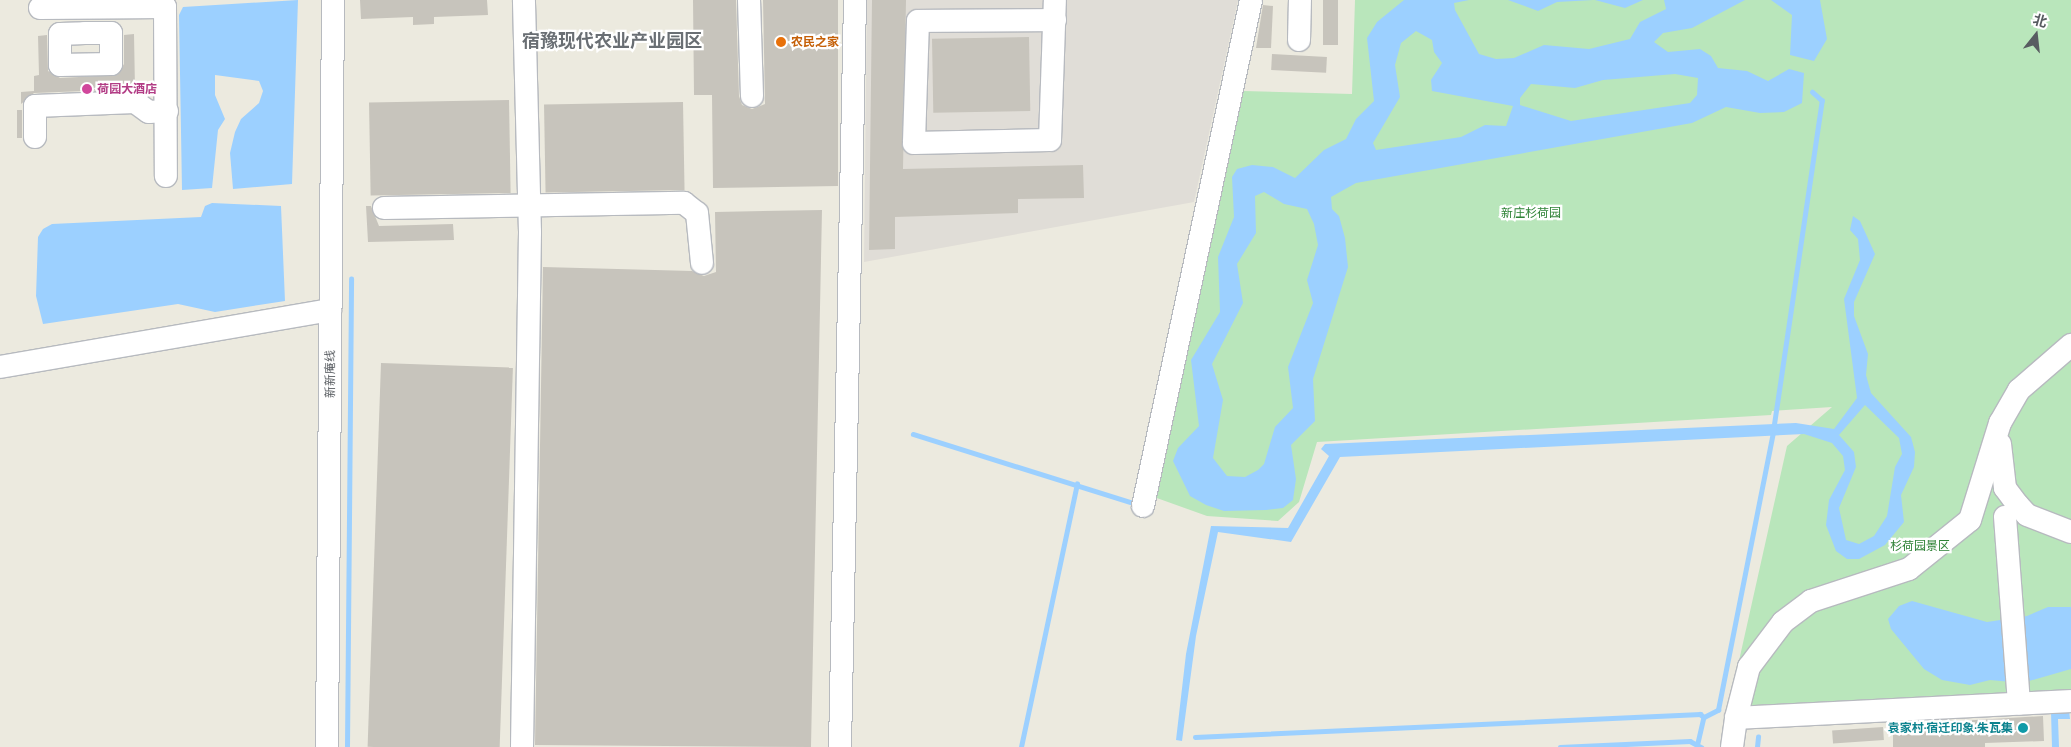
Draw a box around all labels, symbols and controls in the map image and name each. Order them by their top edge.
north arrow [2011,10,2061,60]
text: 北 [2031,10,2049,31]
district label: 宿豫现代农业产业园区 [522,30,702,52]
place label: 农民之家 [791,35,839,49]
marker: 农民之家 [775,36,787,48]
place label: 荷园大酒店 [97,82,157,96]
marker: 荷园大酒店 [81,83,93,95]
park label: 新庄杉荷园 [1501,206,1561,220]
street label: 新新庵线 [323,350,337,398]
park label: 杉荷园景区 [1890,539,1950,553]
place label: 袁家村·宿迁印象·朱瓦集 [1888,721,2013,735]
marker: 袁家村·宿迁印象·朱瓦集 [2017,722,2029,734]

